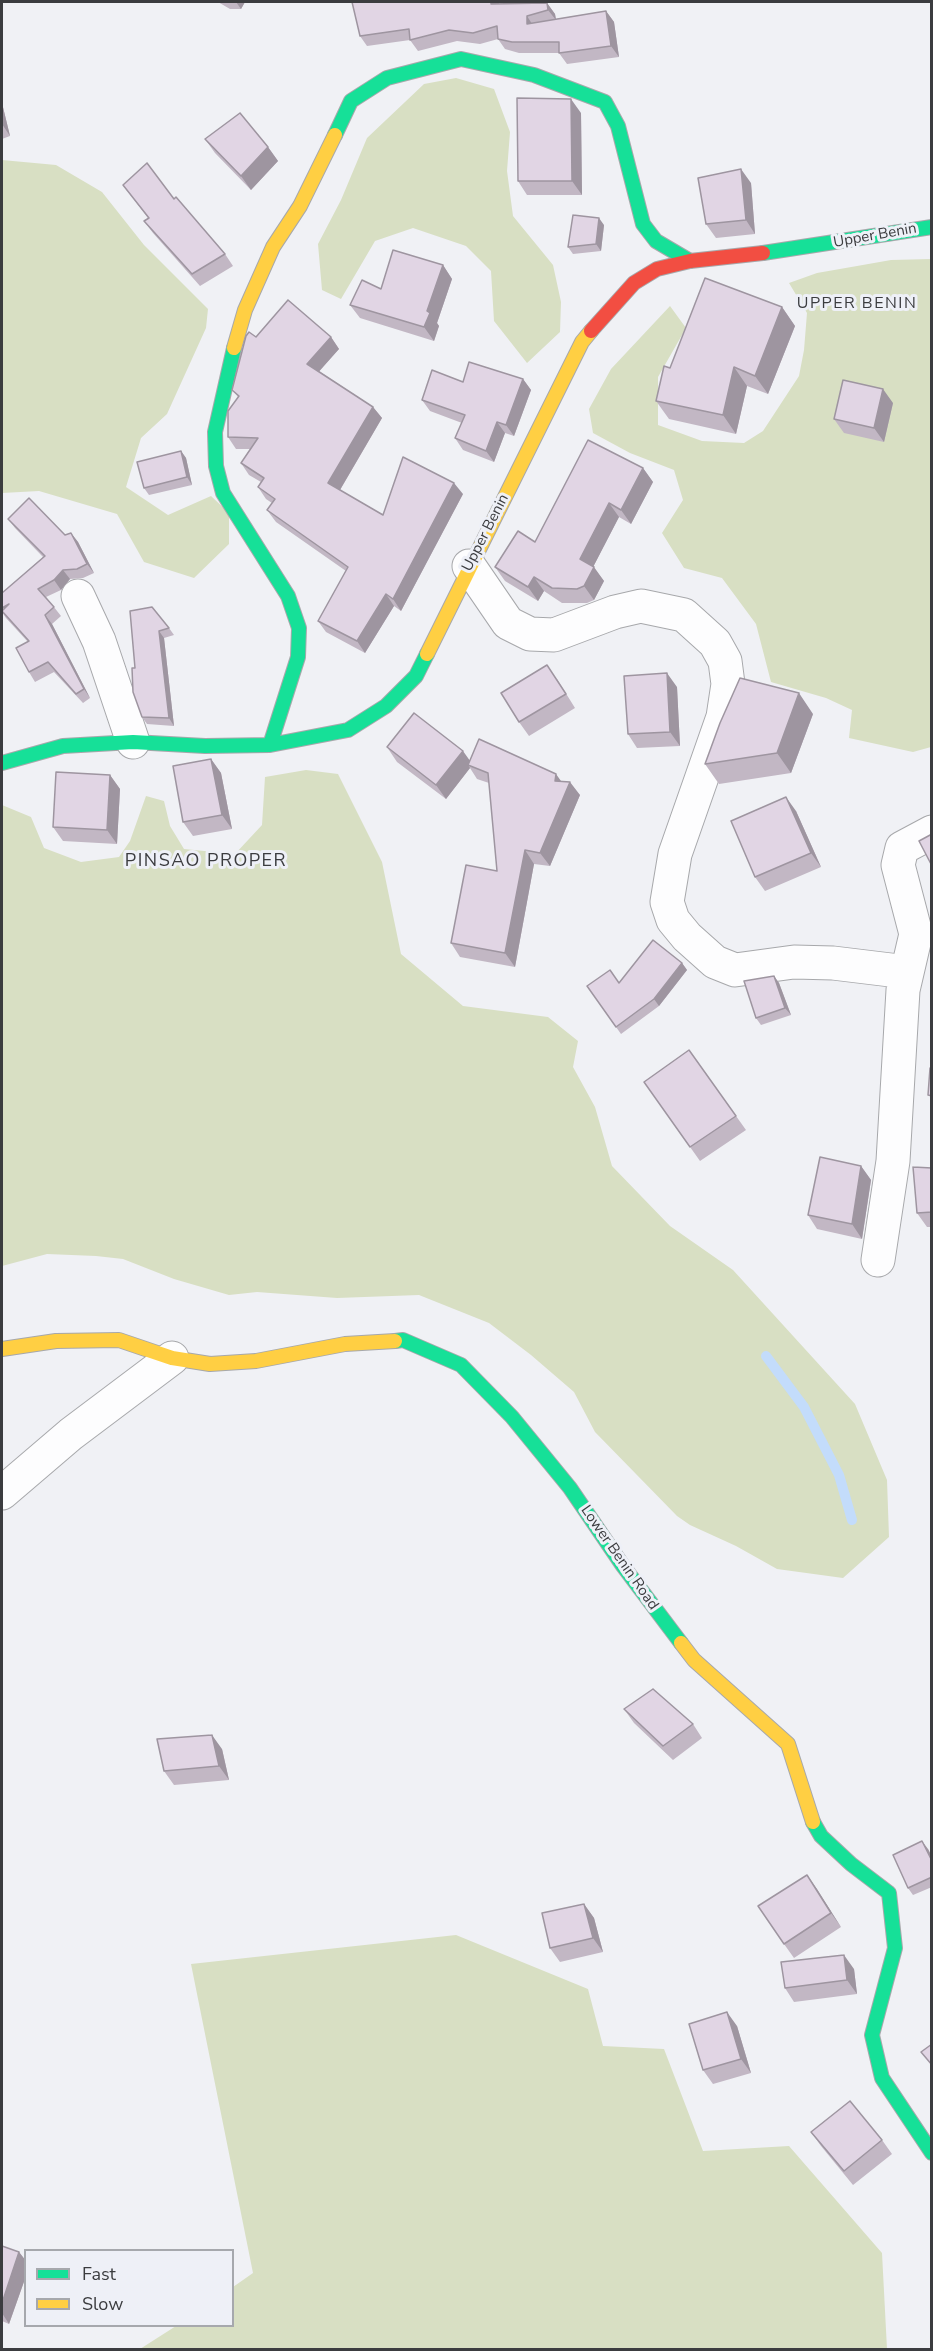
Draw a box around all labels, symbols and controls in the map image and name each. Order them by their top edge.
street label: Upper Benin [832,220,918,252]
district label: UPPER BENIN [797,294,917,314]
street label: Upper Benin [459,491,513,575]
district label: PINSAO PROPER [125,851,287,873]
street label: Lower Benin Road [576,1502,662,1614]
legend [24,2249,234,2327]
text: Fast [82,2262,116,2286]
text: Slow [82,2292,123,2316]

